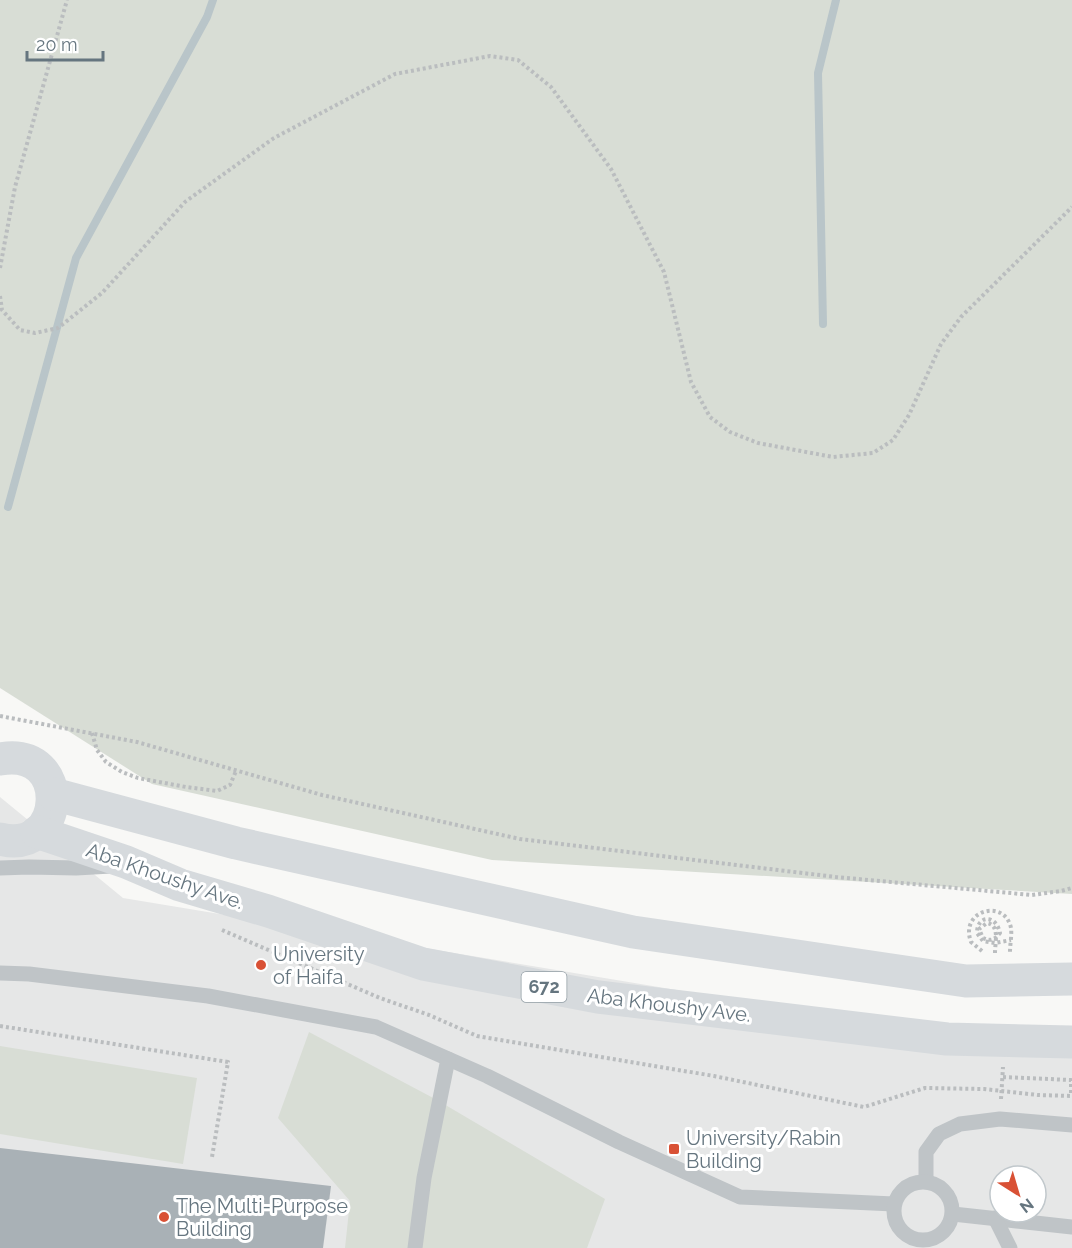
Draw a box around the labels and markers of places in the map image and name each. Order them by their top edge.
place label: University of Haifa [273,942,365,989]
marker: University of Haifa [254,958,268,972]
place label: University/Rabin Building [686,1126,841,1173]
marker: University/Rabin Building [667,1142,681,1156]
place label: The Multi-Purpose Building [176,1194,348,1241]
marker: The Multi-Purpose Building [157,1210,171,1224]

